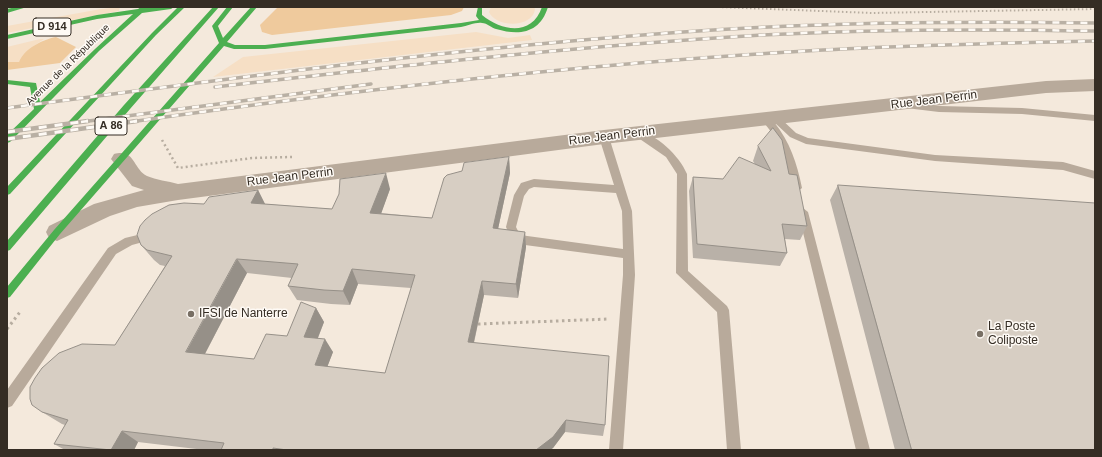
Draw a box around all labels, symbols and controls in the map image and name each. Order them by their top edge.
road number: D 914 [33,18,71,36]
street label: Avenue de la République [24,22,112,108]
street label: Rue Jean Perrin [890,88,978,112]
road number: A 86 [95,117,127,135]
street label: Rue Jean Perrin [568,124,656,148]
street label: Rue Jean Perrin [246,165,334,189]
place label: IFSI de Nanterre [199,307,288,321]
marker: IFSI de Nanterre [186,309,196,319]
place label: La Poste Coliposte [988,320,1038,348]
marker: La Poste Coliposte [975,329,985,339]

